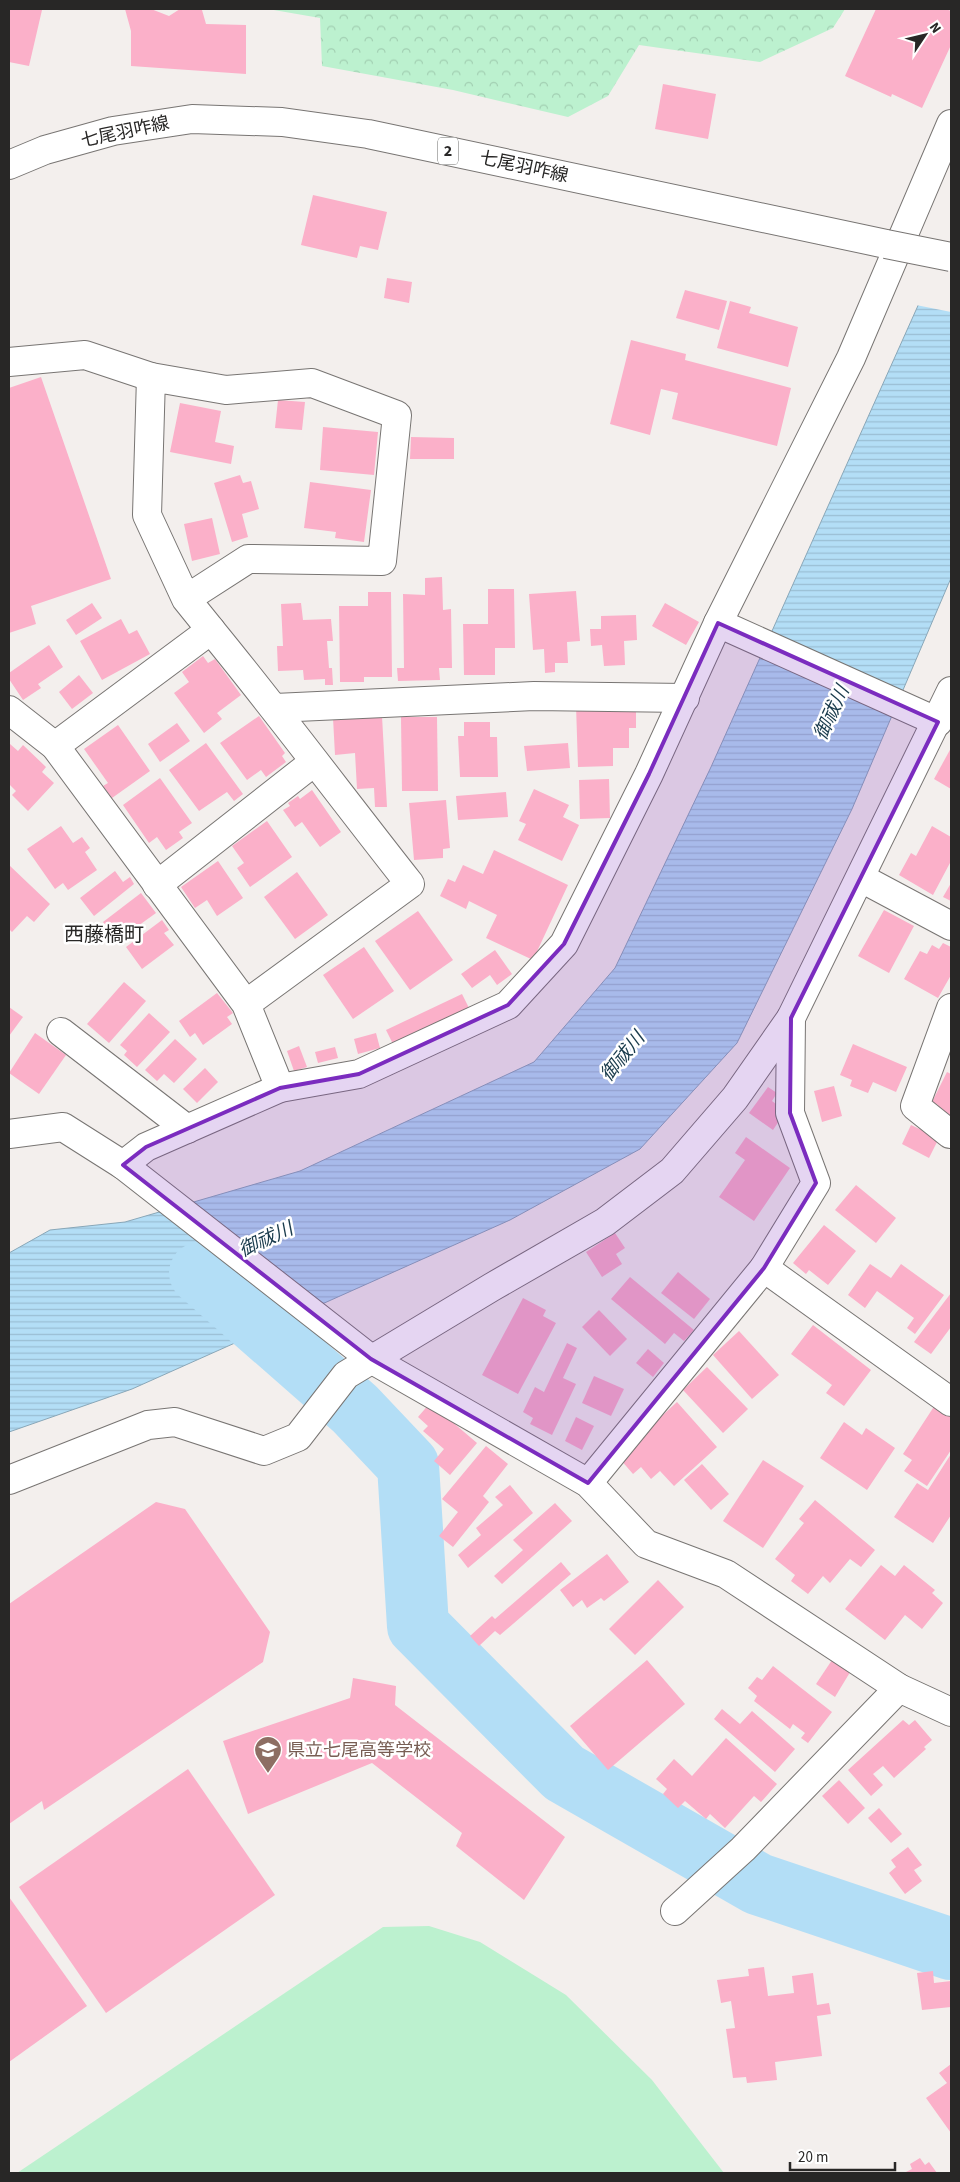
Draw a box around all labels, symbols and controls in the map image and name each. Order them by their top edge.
north arrow [900,10,950,60]
text: N [924,19,946,38]
street label: 七尾羽咋線 [78,110,172,154]
road number: 2 [438,138,458,164]
street label: 七尾羽咋線 [477,145,571,189]
water label: 御祓川 [808,680,857,745]
district label: 西藤橋町 [64,921,144,949]
water label: 御祓川 [595,1025,653,1088]
water label: 御祓川 [234,1215,299,1264]
school or university icon: 県立七尾高等学校 [253,1735,283,1774]
place label: 県立七尾高等学校 [287,1738,431,1763]
scale bar [790,2140,895,2172]
text: 20 m [798,2147,828,2168]

